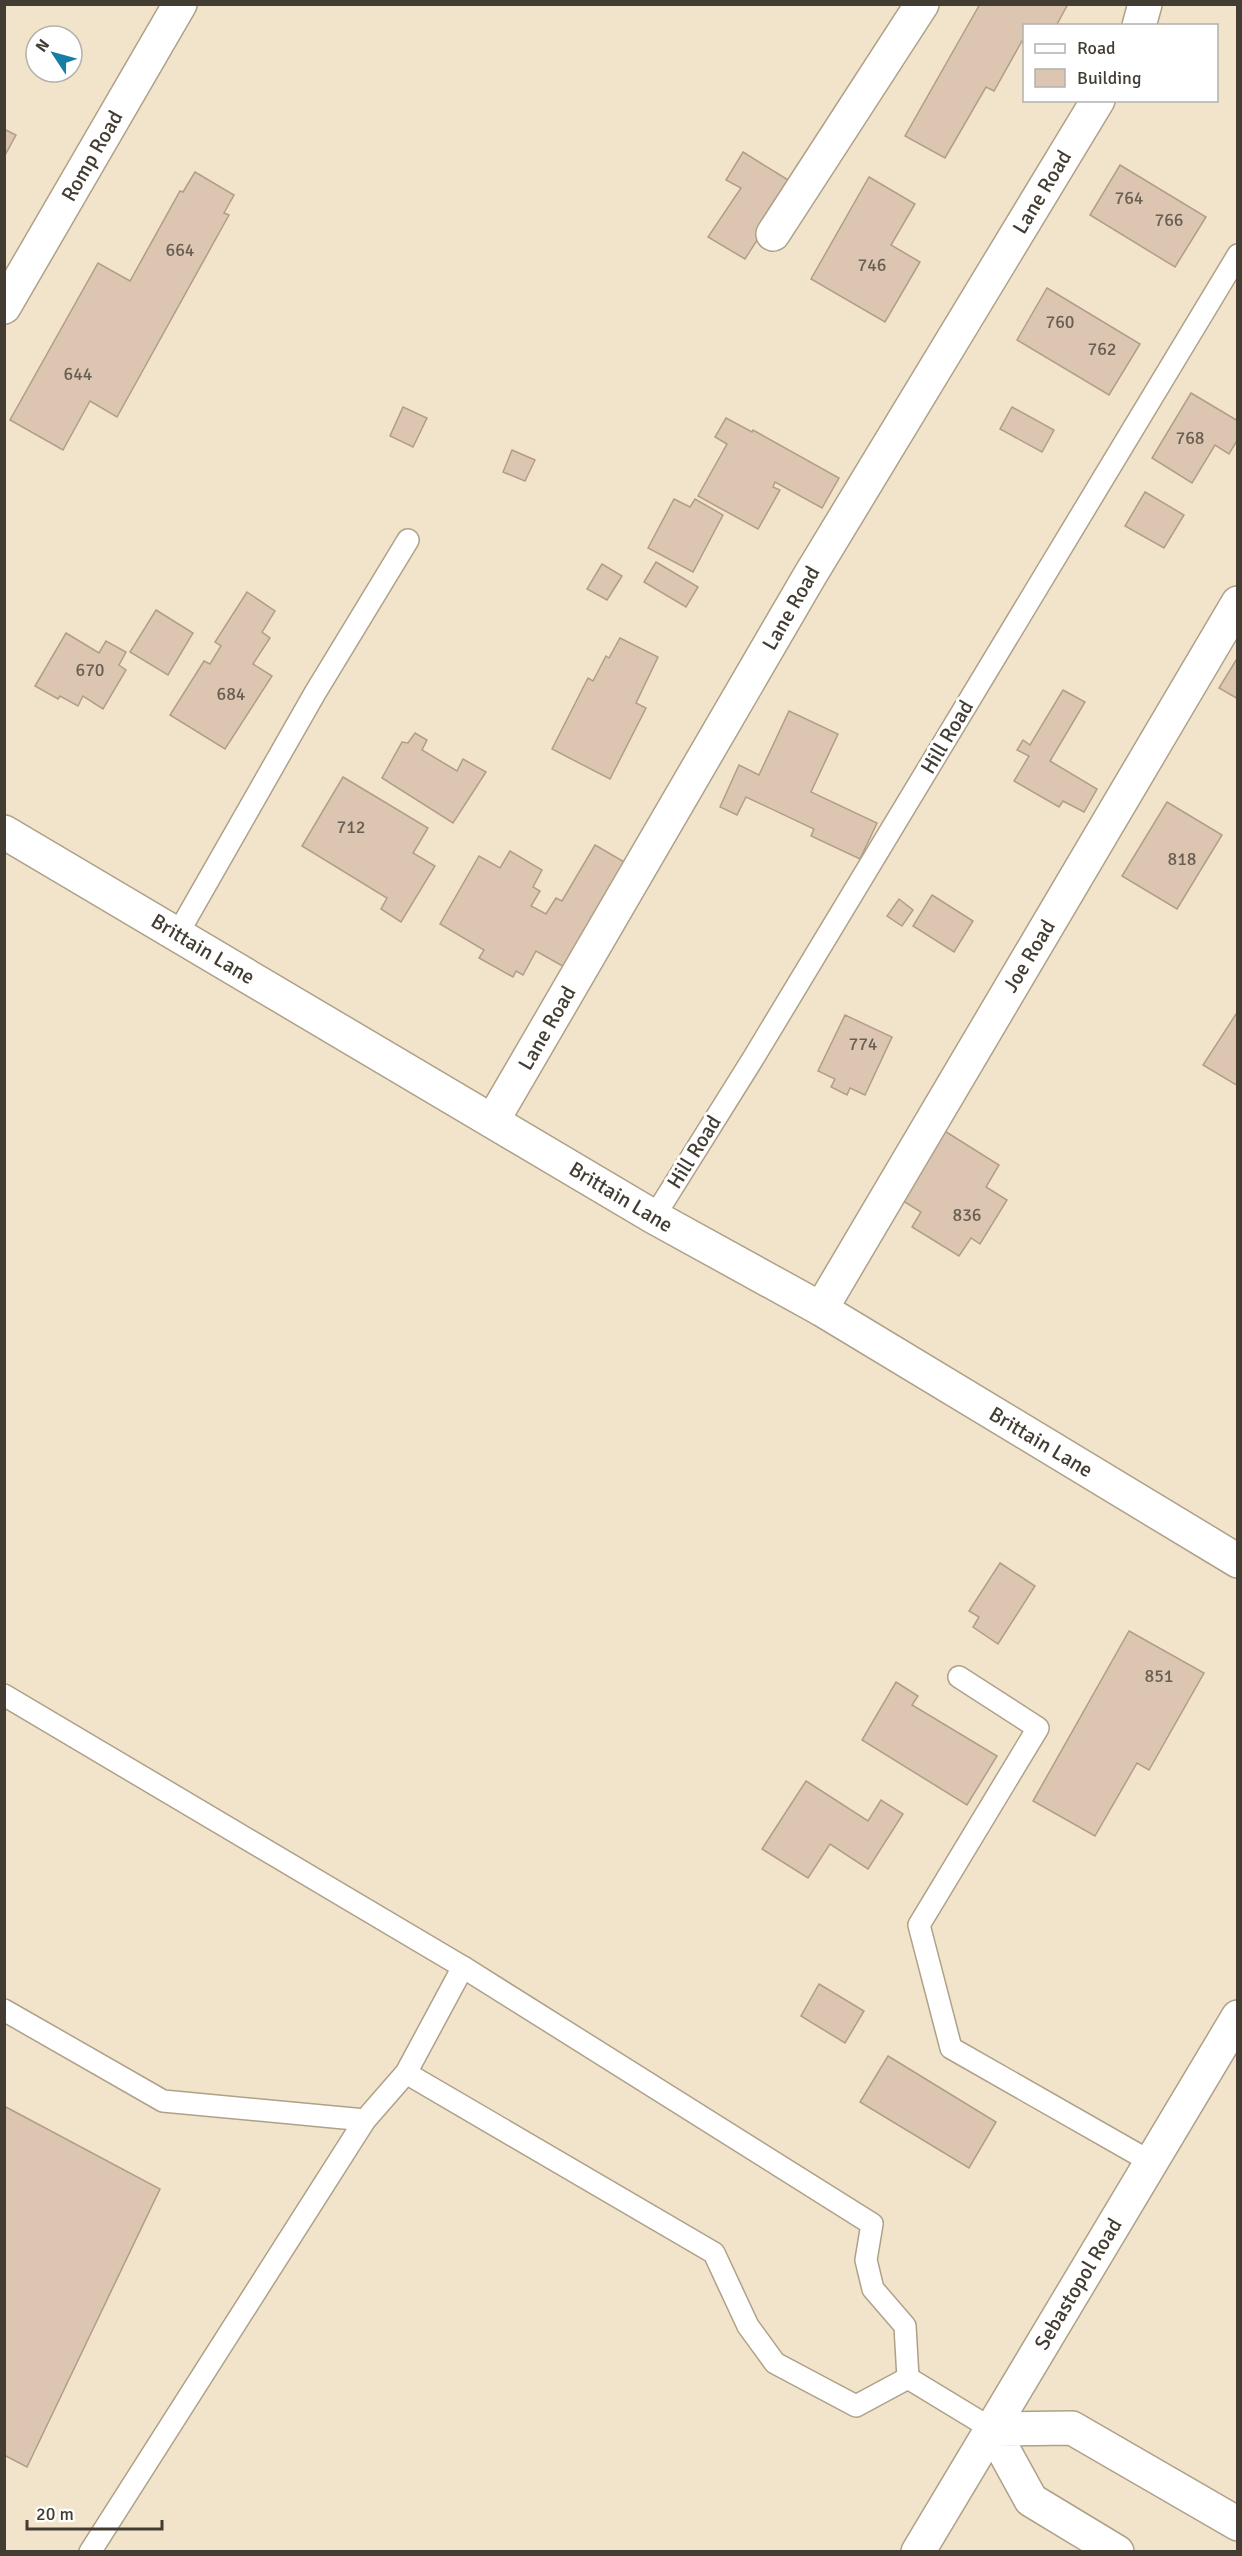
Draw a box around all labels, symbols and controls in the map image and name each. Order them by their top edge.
north arrow [24,24,84,84]
legend [1023,24,1218,102]
text: N [31,35,54,56]
text: Road [1077,37,1116,59]
text: Building [1077,67,1141,89]
street label: Romp Road [56,106,128,206]
street label: Lane Road [1007,145,1077,239]
house number: 764 [1114,187,1144,209]
house number: 766 [1154,209,1184,231]
house number: 664 [165,239,195,261]
house number: 746 [857,254,887,276]
house number: 760 [1045,311,1075,333]
house number: 762 [1087,338,1117,360]
house number: 644 [63,363,93,385]
house number: 768 [1175,427,1205,449]
street label: Lane Road [757,561,825,655]
house number: 670 [75,659,105,681]
house number: 684 [216,683,246,705]
street label: Hill Road [915,695,979,779]
house number: 712 [336,816,366,838]
house number: 818 [1167,848,1197,870]
street label: Brittain Lane [146,908,260,990]
street label: Joe Road [997,915,1061,997]
street label: Lane Road [513,981,581,1075]
house number: 774 [848,1033,878,1055]
street label: Hill Road [661,1111,727,1193]
street label: Brittain Lane [564,1156,678,1238]
house number: 836 [952,1204,982,1226]
street label: Brittain Lane [984,1401,1098,1483]
house number: 851 [1144,1665,1174,1687]
street label: Sebastopol Road [1028,2213,1128,2355]
scale bar [27,2493,162,2531]
text: 20 m [36,2503,74,2525]

